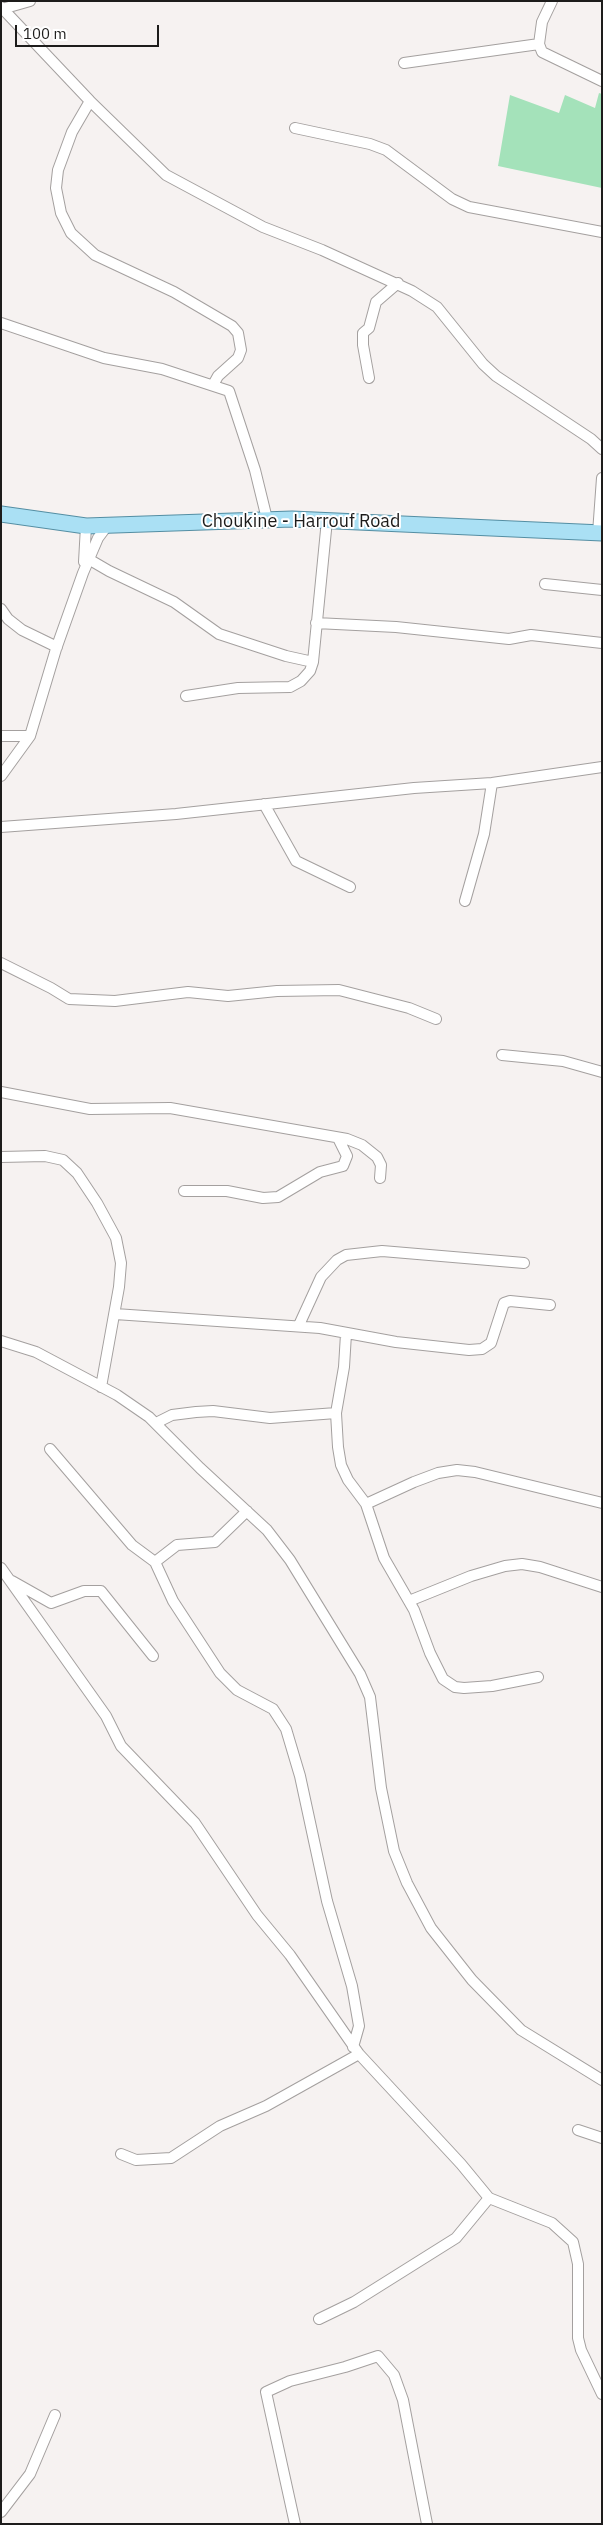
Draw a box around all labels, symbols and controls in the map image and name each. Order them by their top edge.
scale bar [18,15,161,47]
text: 100 m [23,24,67,43]
street label: Choukine - Harrouf Road [202,511,400,533]

